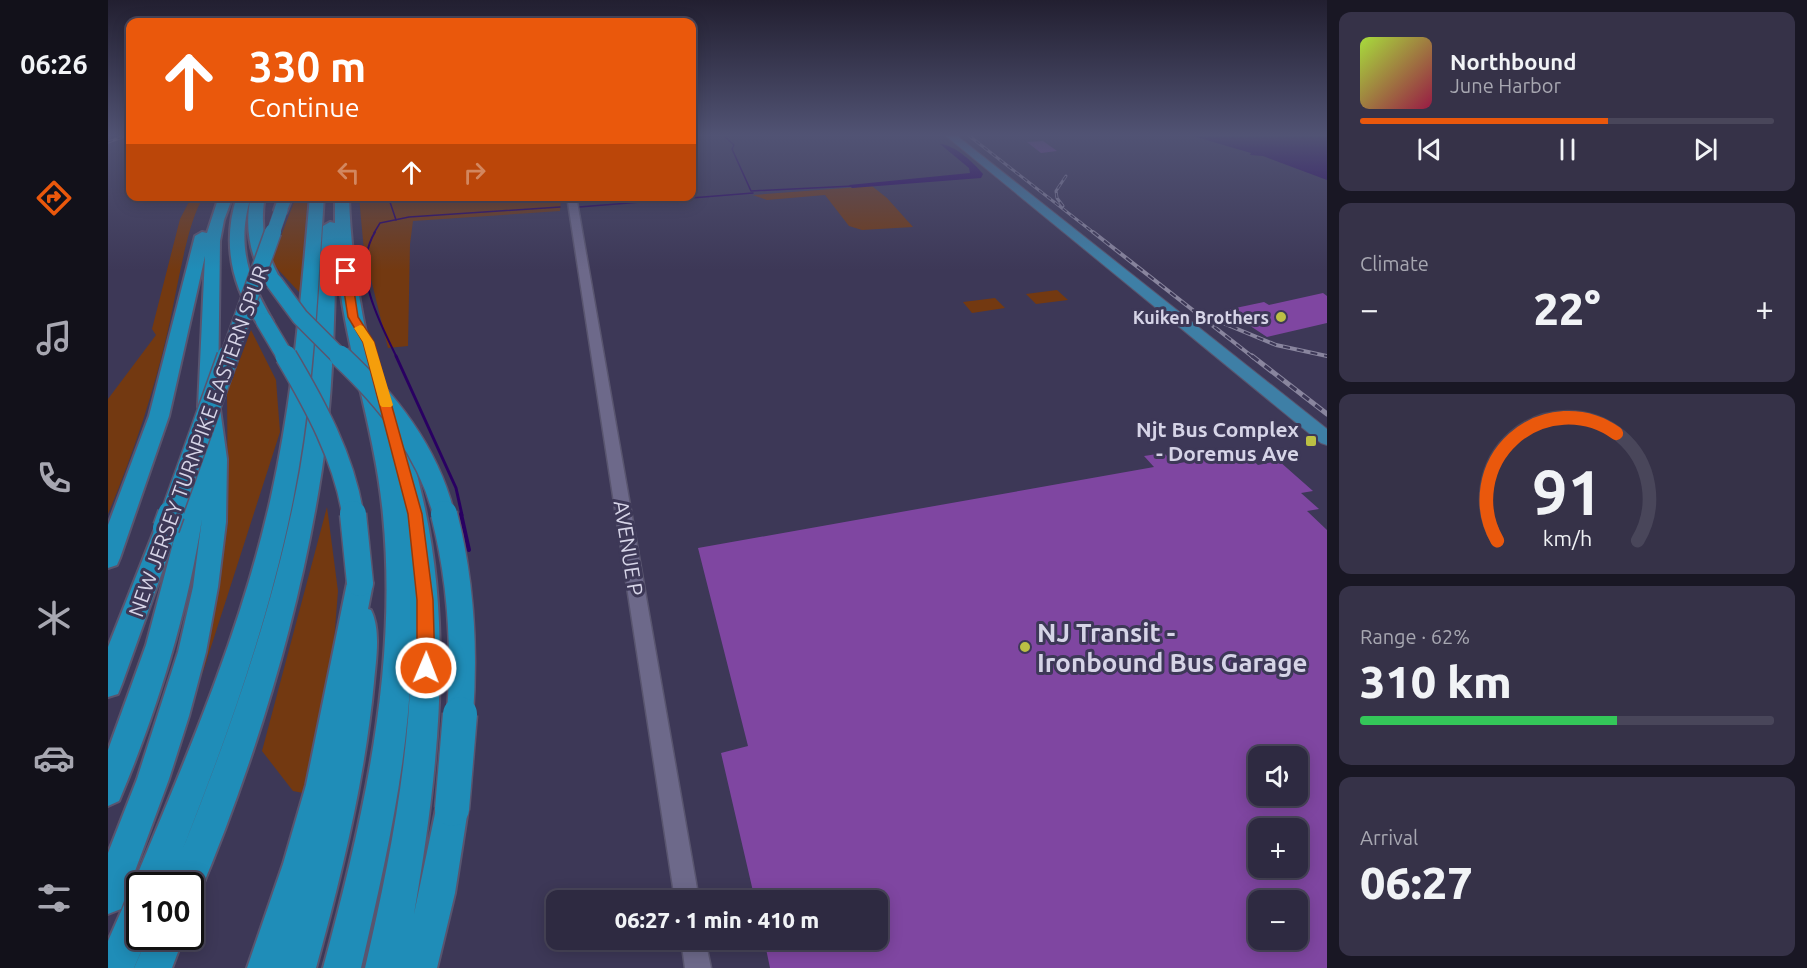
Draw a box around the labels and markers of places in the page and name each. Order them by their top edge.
pin [320,245,371,296]
place label: Kuiken Brothers [1133,307,1269,327]
marker: Kuiken Brothers [1274,310,1288,324]
place label: Njt Bus Complex - Doremus Ave [1136,417,1300,465]
marker: Njt Bus Complex - Doremus Ave [1304,434,1318,448]
place label: NJ Transit - Ironbound Bus Garage [1037,618,1307,677]
marker: NJ Transit - Ironbound Bus Garage [1018,640,1032,654]

